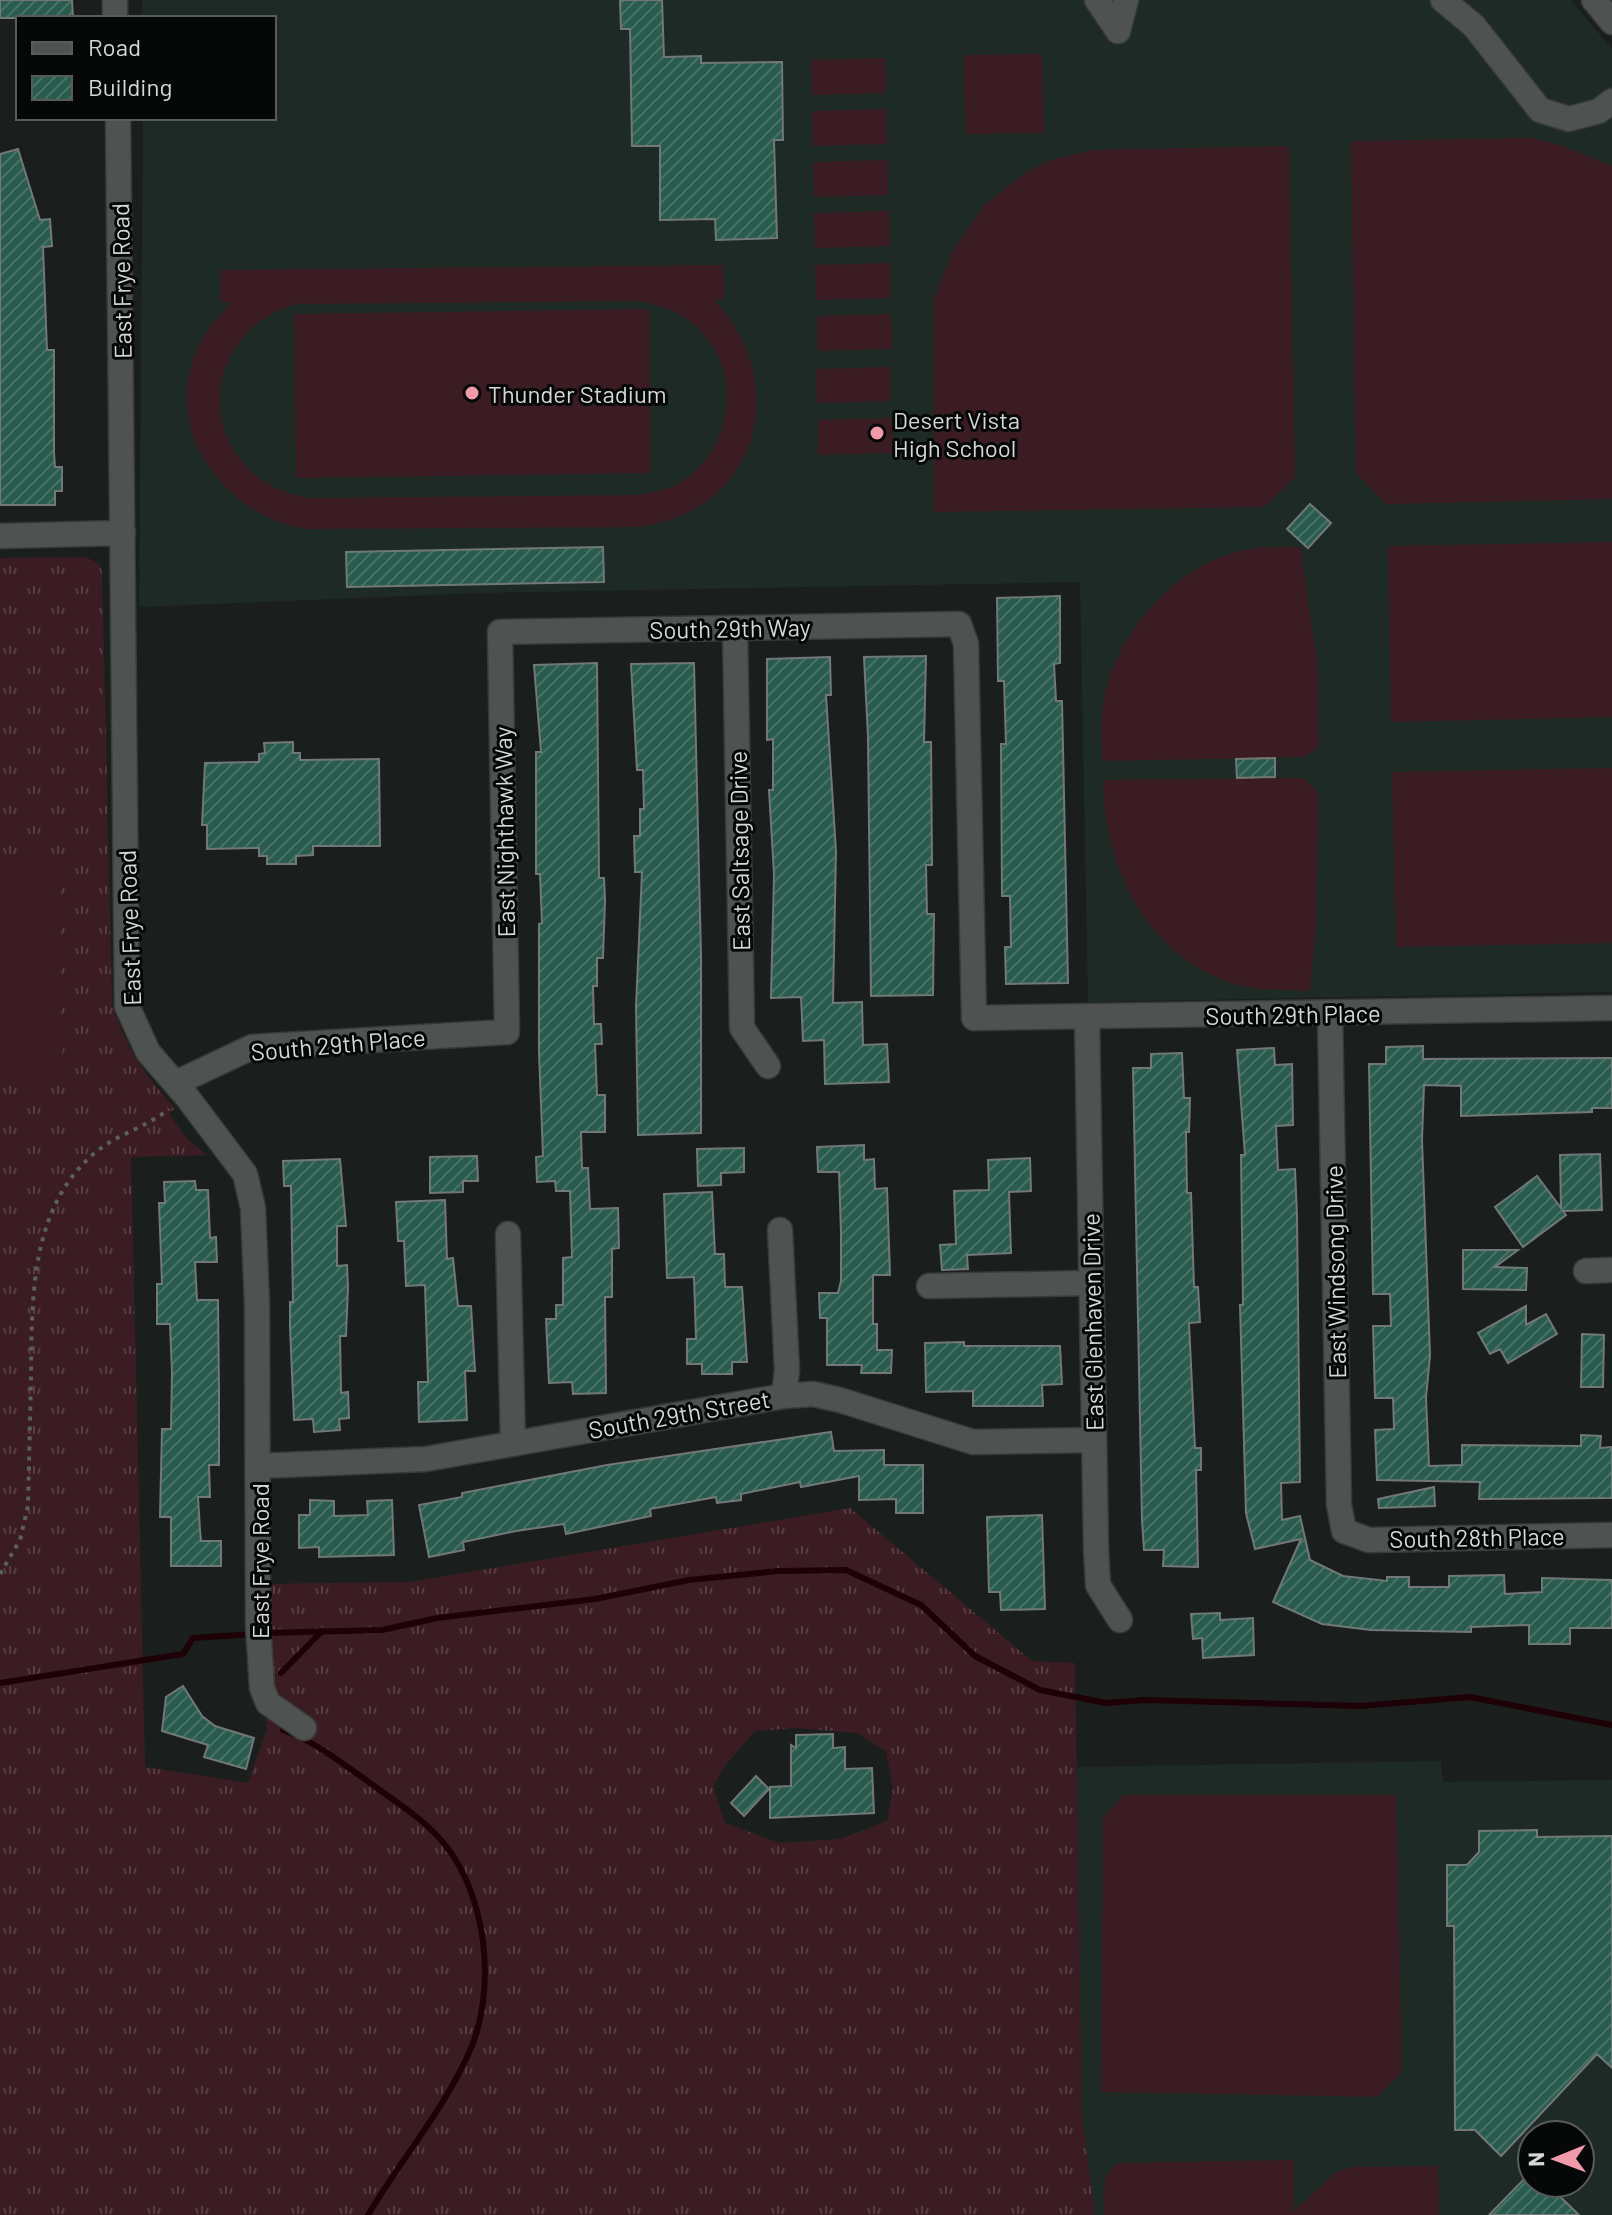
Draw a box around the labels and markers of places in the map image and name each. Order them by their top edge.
place label: Thunder Stadium [488,379,667,408]
marker: Thunder Stadium [463,384,481,402]
place label: Desert Vista High School [893,405,1020,462]
marker: Desert Vista High School [868,424,886,442]

